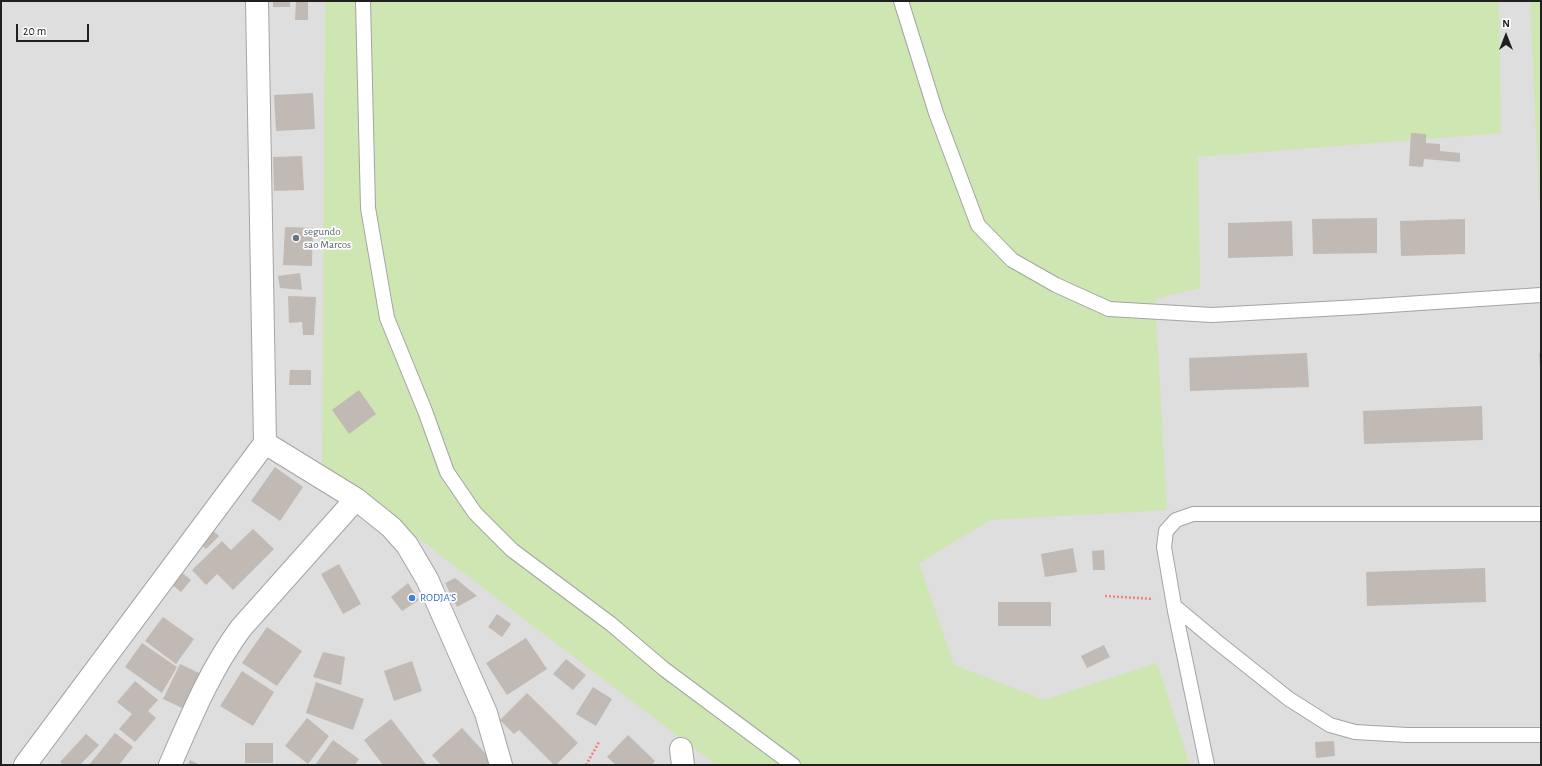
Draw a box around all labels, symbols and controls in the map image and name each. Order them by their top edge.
scale bar [18,16,91,42]
north arrow [1486,16,1526,56]
text: N [1502,18,1510,29]
text: 20 m [23,25,46,37]
place label: segundo sao Marcos [304,225,351,251]
marker: segundo sao Marcos [291,233,301,243]
place label: RODJA'S [420,591,456,605]
marker: RODJA'S [407,593,417,603]

